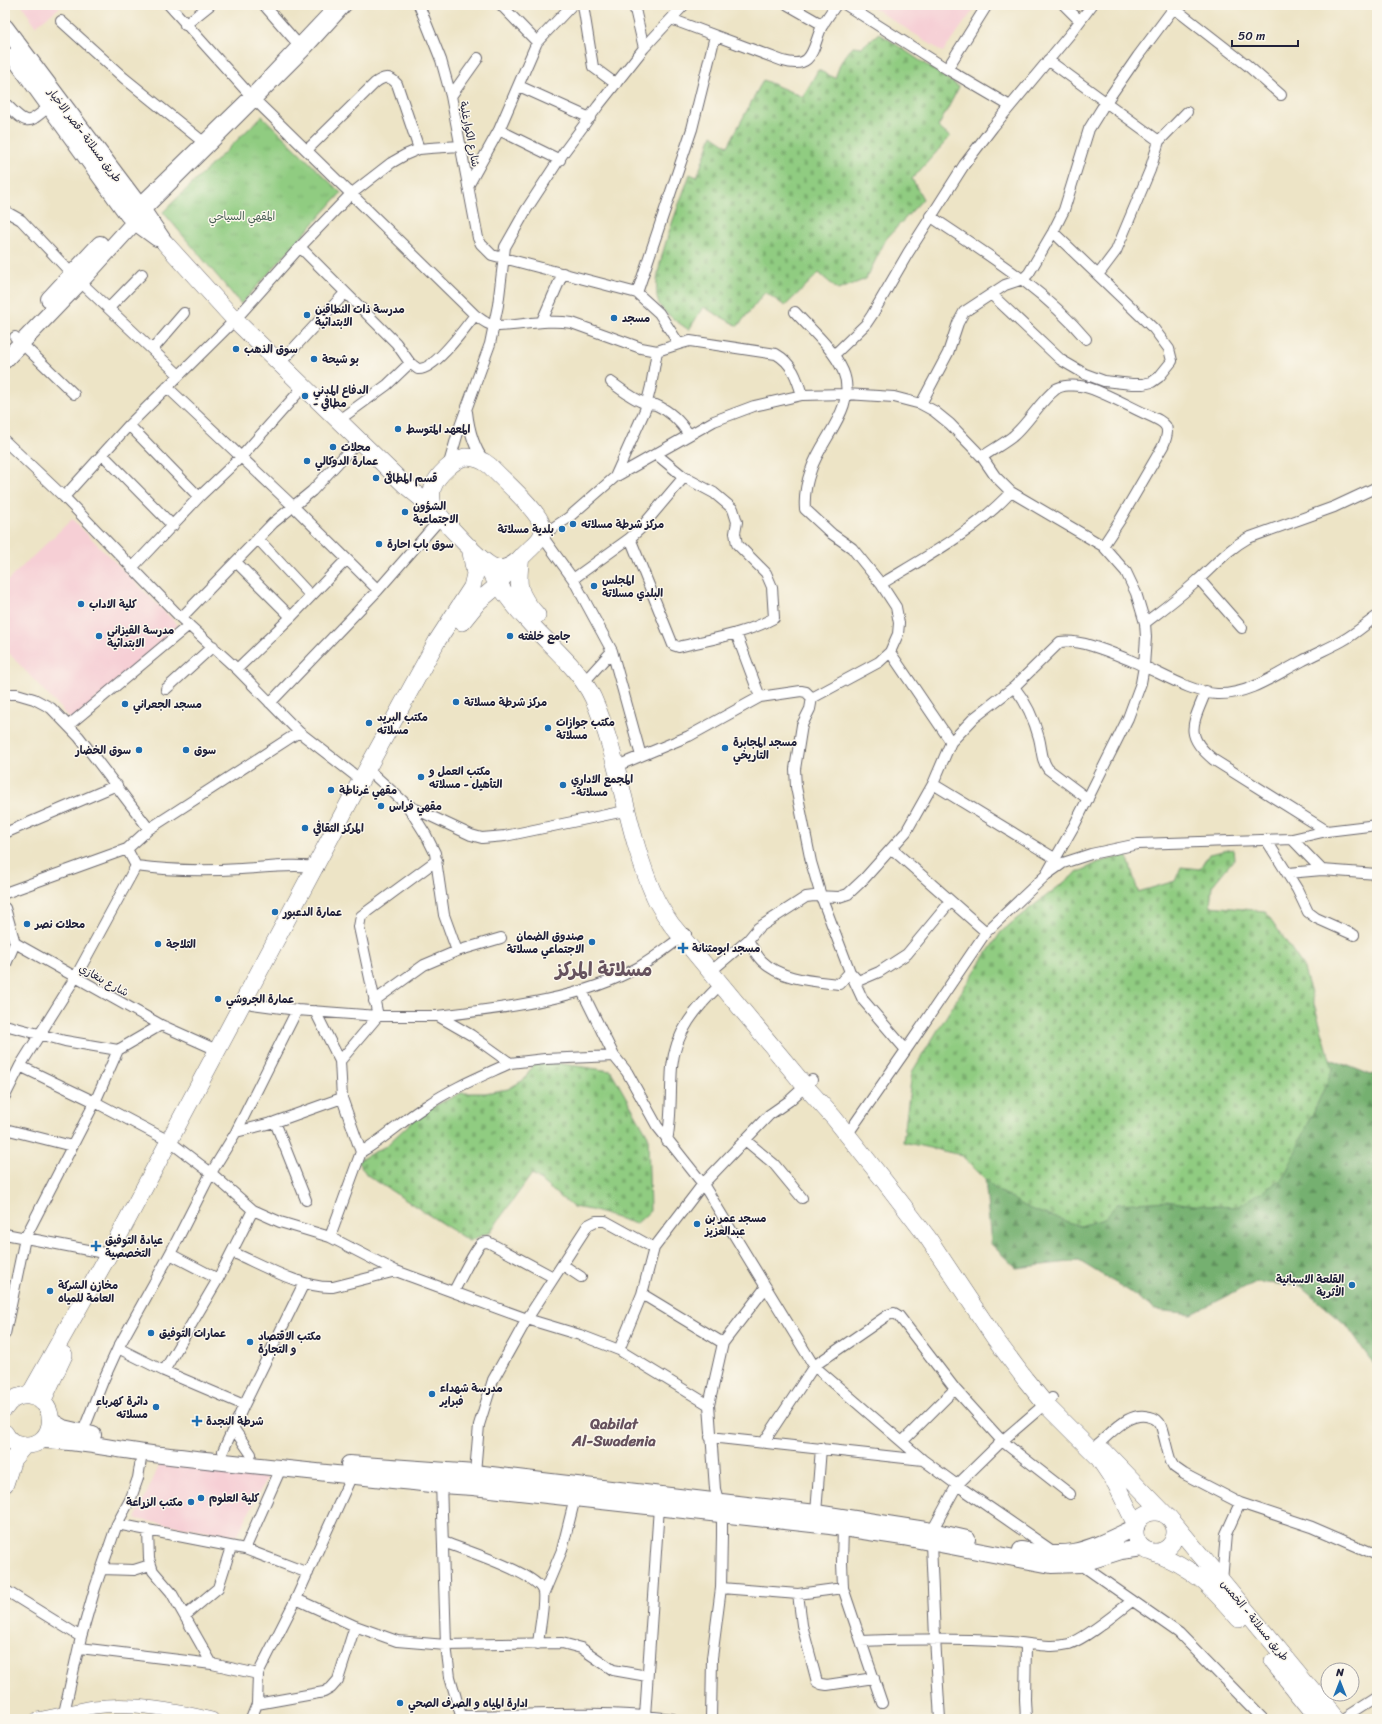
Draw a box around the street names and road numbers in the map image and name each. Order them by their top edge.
street label: طريق مسلاتة -قصر الاخيار [42,83,127,187]
street label: شارع الكوارغلية [454,100,485,169]
street label: شارع بنغازي [75,959,132,1002]
street label: طريق مسلاتة - الخمس [1216,1575,1294,1665]

